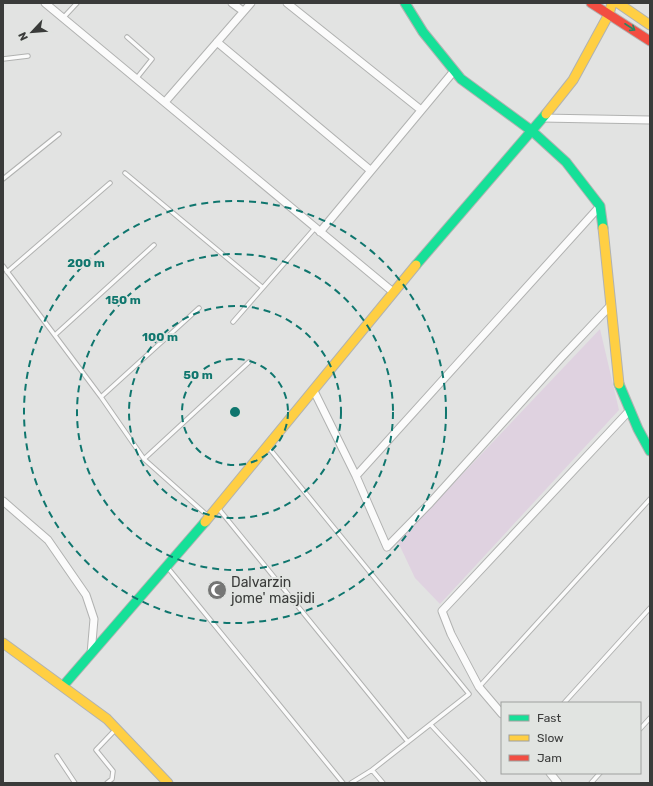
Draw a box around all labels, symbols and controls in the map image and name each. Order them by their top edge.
north arrow [12,12,52,52]
one-way arrow [624,23,635,31]
text: N [16,30,31,43]
text: 200 m [67,256,105,270]
text: 150 m [105,293,141,307]
text: 100 m [142,330,178,344]
text: 50 m [183,368,213,382]
centre of rings [228,405,242,419]
place label: Dalvarzin jome' masjidi [230,574,315,607]
mosque icon: Dalvarzin jome' masjidi [206,579,228,601]
legend [501,702,641,774]
text: Fast [537,711,561,725]
text: Slow [537,731,564,745]
text: Jam [537,751,562,765]

